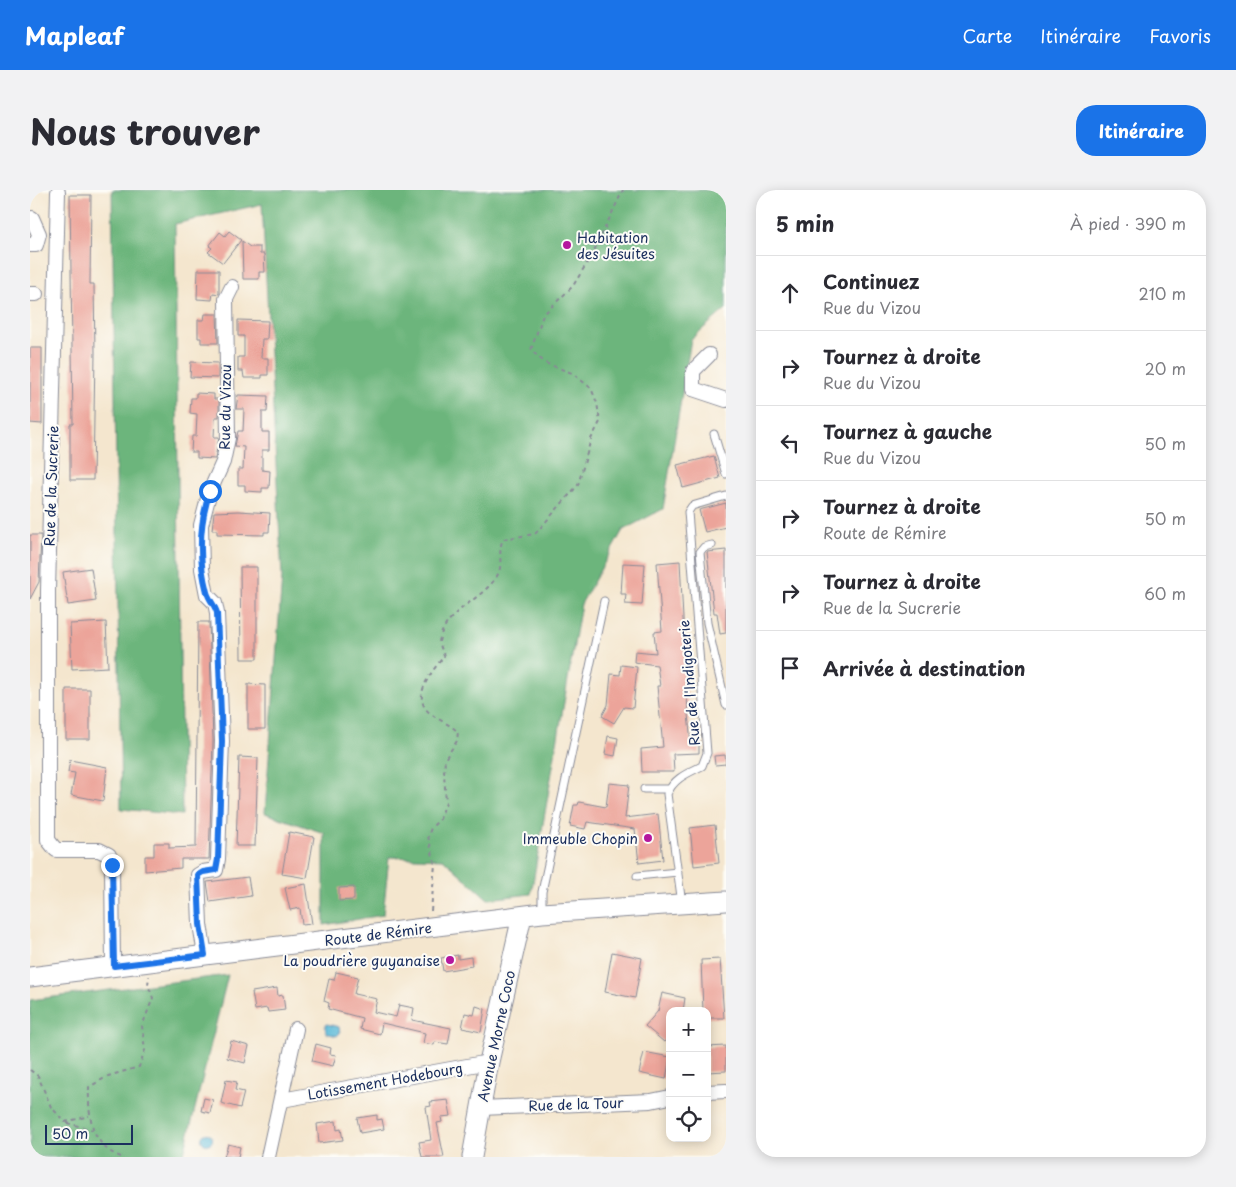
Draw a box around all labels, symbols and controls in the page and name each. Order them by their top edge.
text: Mapleaf [25,17,124,53]
text: Carte [962,22,1012,49]
text: Itinéraire [1040,22,1121,49]
text: Favoris [1149,22,1211,49]
text: Nous trouver [30,104,260,157]
button: Itinéraire [1076,105,1206,156]
text: 5 min [776,207,834,239]
text: À pied · 390 m [1070,211,1186,235]
place label: Habitation des Jésuites [577,227,655,264]
marker: Habitation des Jésuites [561,239,573,251]
text: Continuez [823,267,920,295]
icon: ahead [776,279,804,307]
text: 210 m [1138,281,1186,305]
text: Rue du Vizou [823,295,921,319]
text: Tournez à droite [823,342,981,370]
icon: right [776,354,804,382]
text: 20 m [1145,356,1186,380]
street label: Rue du Vizou [214,364,236,450]
text: Rue du Vizou [823,370,921,394]
text: Tournez à gauche [823,417,992,445]
street label: Rue de la Sucrerie [38,425,64,547]
icon: left [776,429,804,457]
text: 50 m [1145,431,1186,455]
text: Rue du Vizou [823,445,921,469]
route start [199,480,222,503]
text: Tournez à droite [823,492,981,520]
icon: right [776,504,804,532]
text: 50 m [1145,506,1186,530]
text: Route de Rémire [823,520,947,544]
text: Tournez à droite [823,567,981,595]
icon: right [776,579,804,607]
text: 60 m [1144,581,1186,605]
text: Rue de la Sucrerie [823,595,961,619]
street label: Rue de l'Indigoterie [673,619,705,747]
icon: arrive [776,654,804,682]
text: Arrivée à destination [823,654,1026,682]
place label: Immeuble Chopin [523,828,638,849]
marker: Immeuble Chopin [642,832,654,844]
route end [101,854,124,877]
street label: Route de Rémire [323,917,433,951]
place label: La poudrière guyanaise [283,950,440,971]
marker: La poudrière guyanaise [444,954,456,966]
street label: Avenue Morne Coco [472,968,520,1104]
map controls [666,1007,711,1142]
button: + [666,1007,711,1052]
button: − [666,1052,711,1097]
street label: Lotissement Hodebourg [306,1057,464,1105]
street label: Rue de la Tour [528,1092,624,1116]
button: locate [666,1097,711,1142]
scale bar [45,1122,132,1145]
text: 50 m [52,1123,88,1144]

